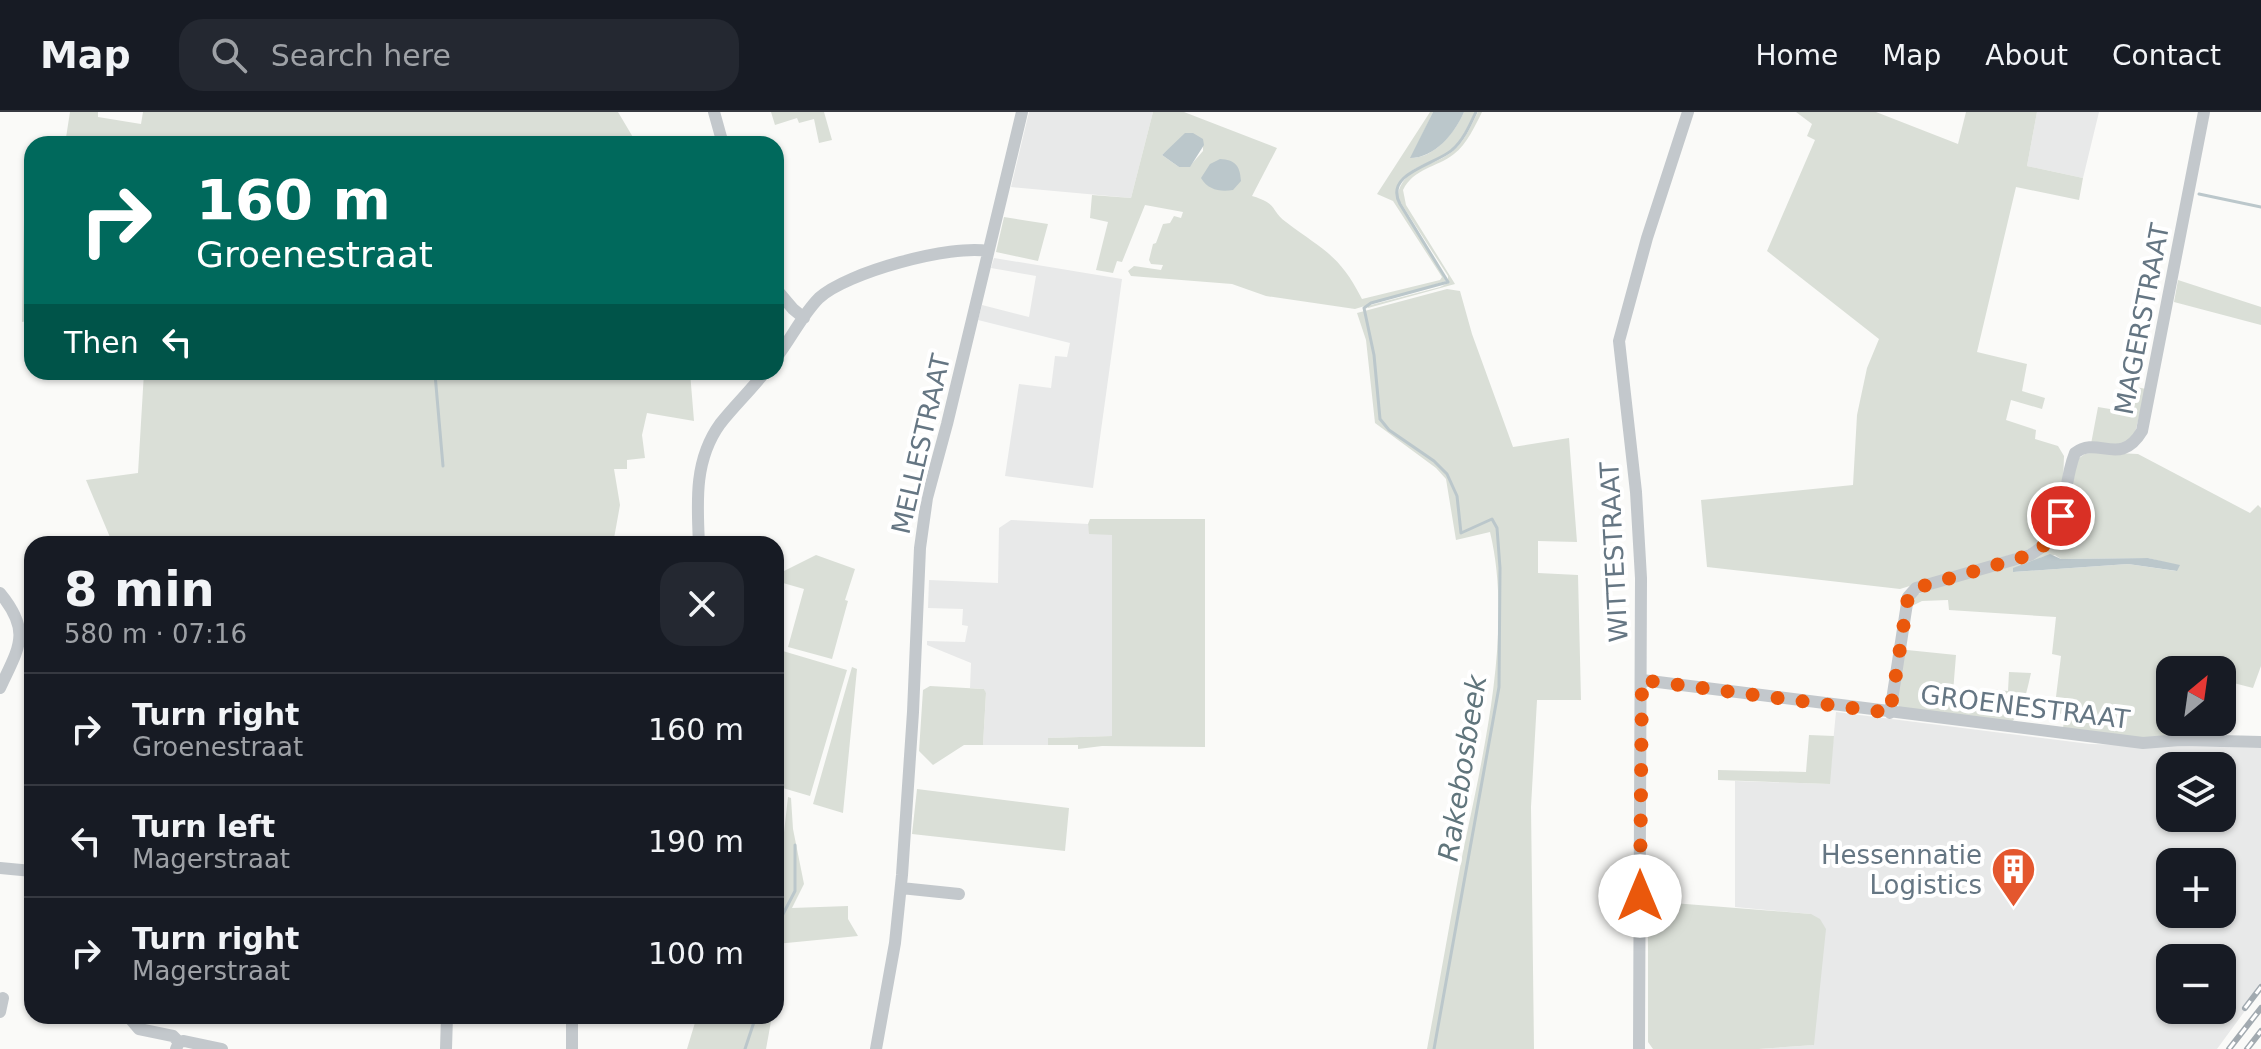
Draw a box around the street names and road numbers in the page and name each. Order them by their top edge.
street label: MAGERSTRAAT [2109,221,2175,417]
street label: MELLESTRAAT [886,351,956,537]
street label: WITTESTRAAT [1594,461,1634,643]
street label: GROENESTRAAT [1919,679,2131,735]

